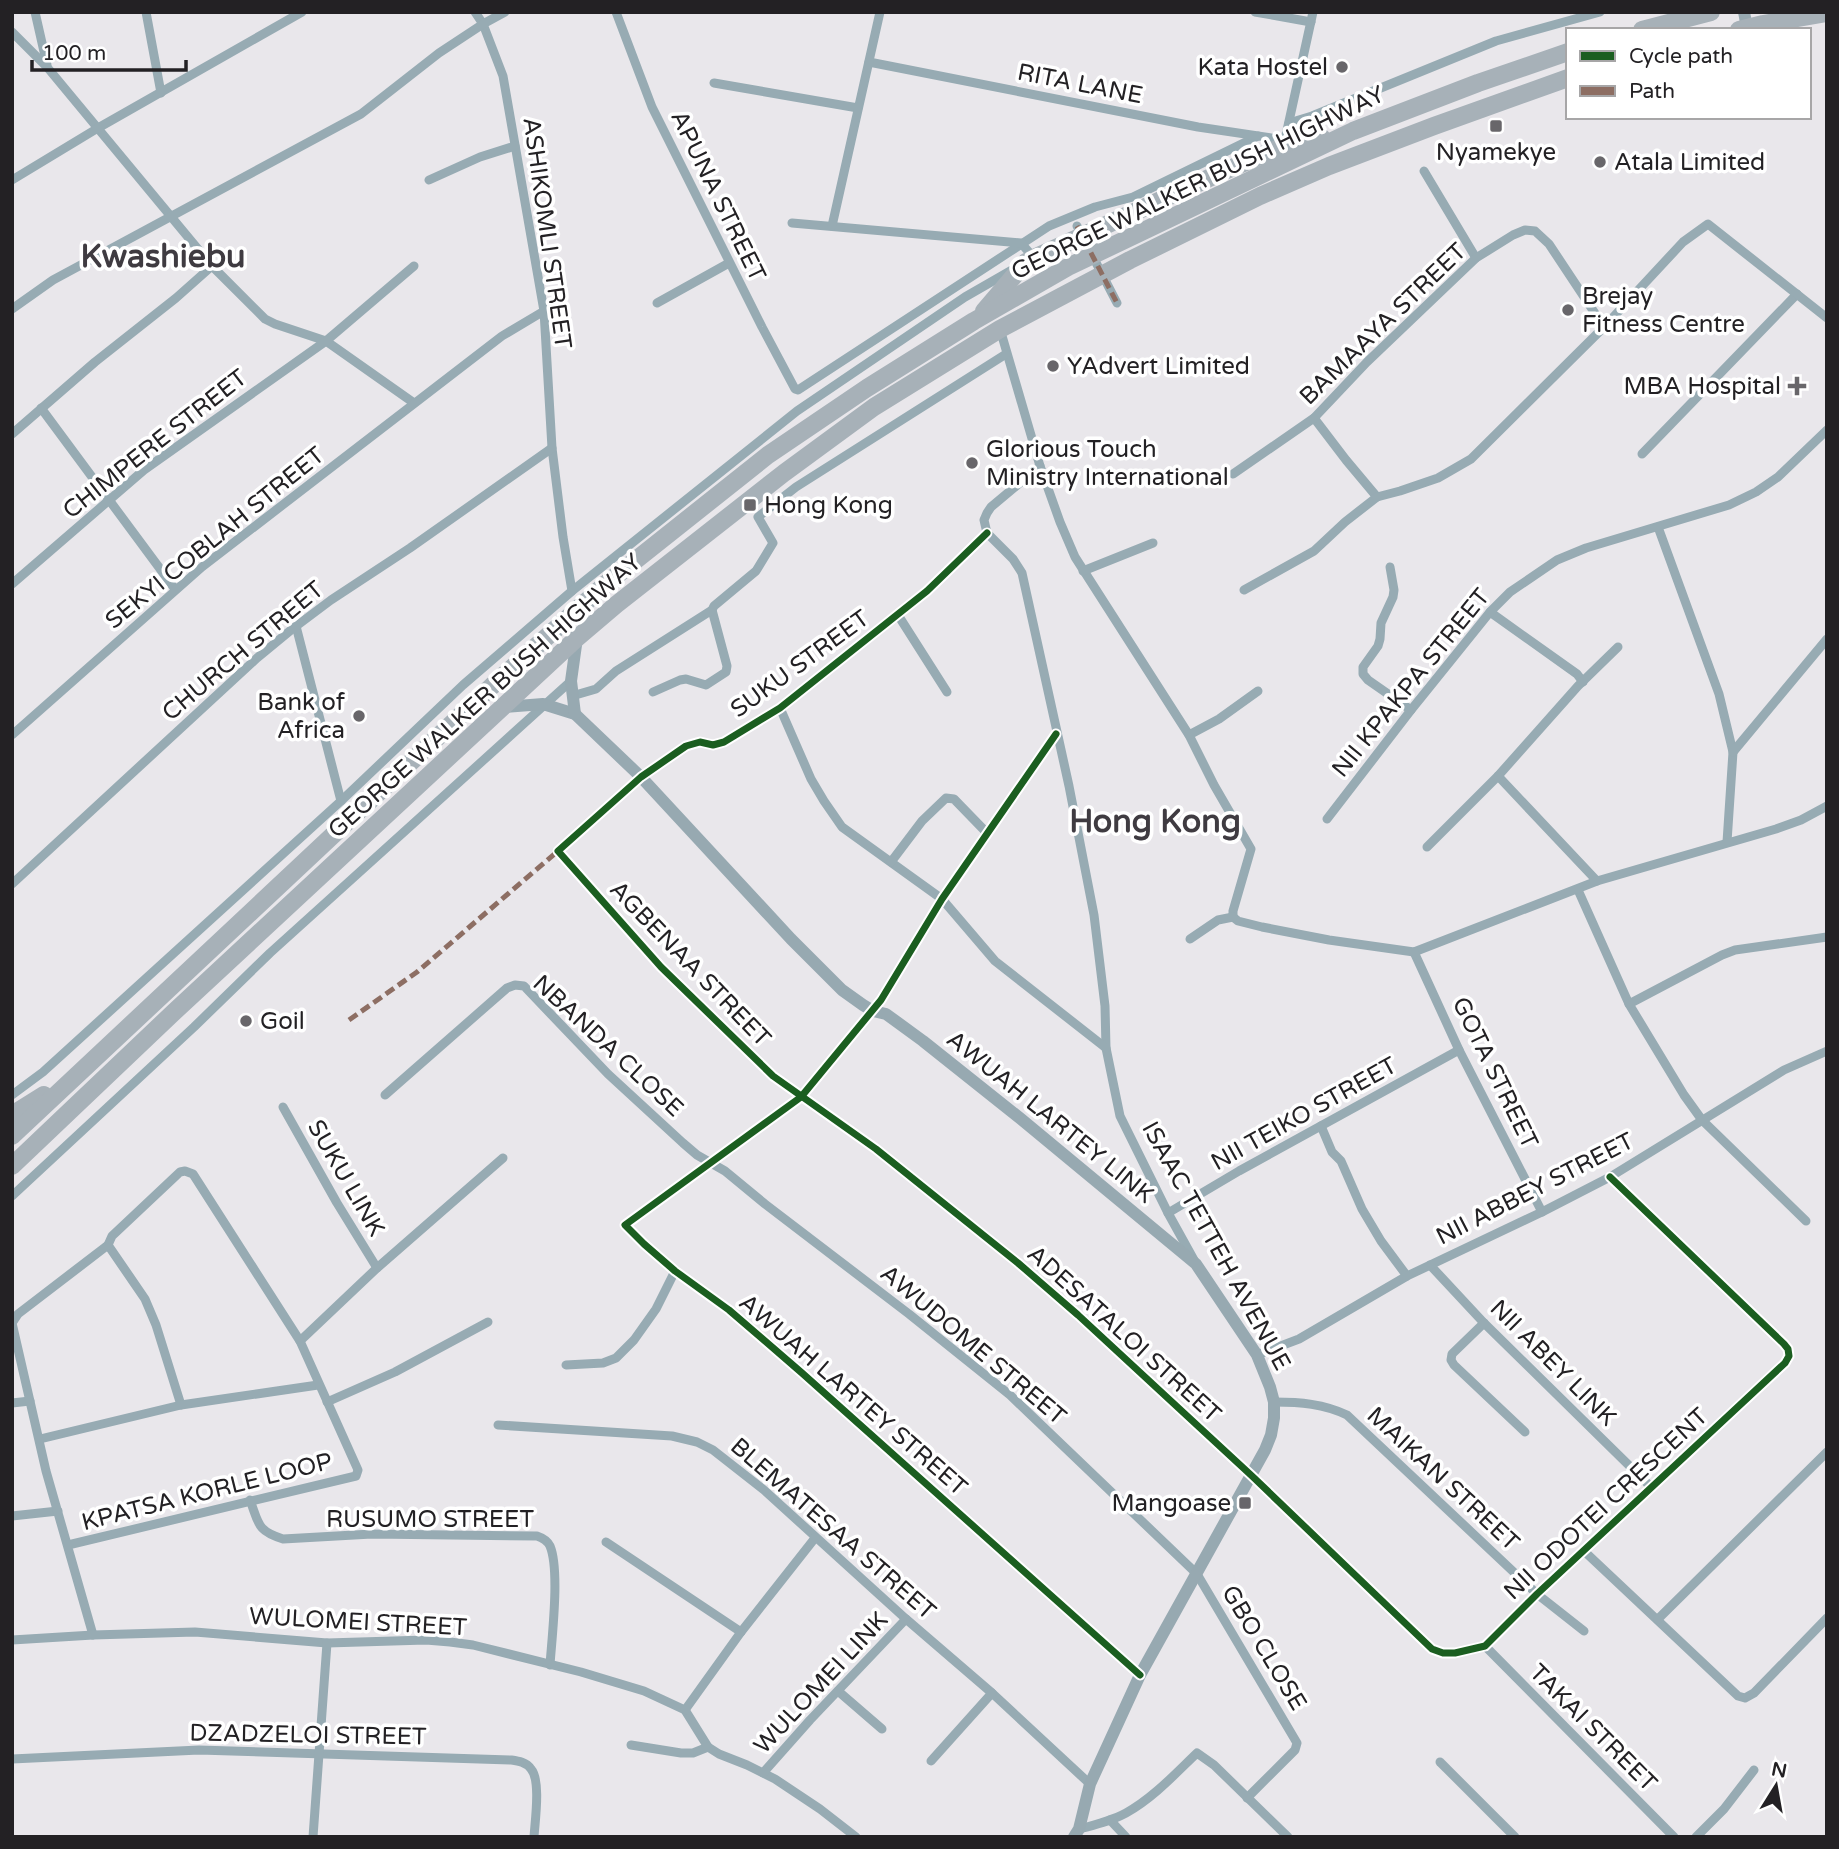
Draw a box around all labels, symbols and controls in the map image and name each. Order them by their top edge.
scale bar [32,28,186,72]
legend [1566,28,1811,119]
text: 100 m [42,41,106,66]
text: Cycle path [1629,44,1733,69]
place label: Kata Hostel [1197,53,1328,82]
street label: RITA LANE [1015,58,1145,110]
marker: Kata Hostel [1334,59,1350,75]
text: Path [1629,79,1675,104]
street label: GEORGE WALKER BUSH HIGHWAY [1007,80,1389,286]
street label: APUNA STREET [664,106,772,287]
street label: ASHIKOMLI STREET [516,115,578,351]
marker: Nyamekye [1488,118,1504,134]
place label: Nyamekye [1436,138,1556,167]
place label: Atala Limited [1614,148,1765,177]
marker: Atala Limited [1592,154,1608,170]
street label: BAMAAYA STREET [1294,237,1473,411]
district label: Kwashiebu [80,238,246,276]
place label: Brejay Fitness Centre [1582,282,1745,339]
marker: Brejay Fitness Centre [1560,302,1576,318]
place label: YAdvert Limited [1067,352,1250,381]
marker: YAdvert Limited [1045,358,1061,374]
street label: CHIMPERE STREET [57,363,253,525]
place label: MBA Hospital [1623,372,1781,401]
marker: MBA Hospital [1787,376,1807,396]
place label: Glorious Touch Ministry International [986,435,1229,492]
street label: SEKYI COBLAH STREET [100,440,331,635]
marker: Glorious Touch Ministry International [964,455,980,471]
place label: Hong Kong [764,491,893,520]
marker: Hong Kong [742,497,758,513]
street label: GEORGE WALKER BUSH HIGHWAY [322,548,648,844]
street label: CHURCH STREET [156,575,330,727]
street label: NII KPAKPA STREET [1326,583,1496,783]
street label: SUKU STREET [725,604,875,724]
place label: Bank of Africa [257,688,346,745]
marker: Bank of Africa [351,708,367,724]
district label: Hong Kong [1069,803,1241,841]
street label: AGBENAA STREET [603,875,777,1053]
street label: NBANDA CLOSE [527,969,689,1123]
street label: GOTA STREET [1446,992,1544,1154]
place label: Goil [260,1007,305,1036]
marker: Goil [238,1013,254,1029]
street label: AWUAH LARTEY LINK [941,1025,1159,1209]
street label: NII TEIKO STREET [1206,1051,1402,1177]
street label: SUKU LINK [301,1115,391,1241]
street label: ISAAC TETTEH AVENUE [1135,1117,1297,1375]
street label: NII ABBEY STREET [1431,1126,1639,1251]
street label: ADESATALOI STREET [1021,1239,1227,1429]
street label: AWUDOME STREET [874,1259,1072,1431]
street label: AWUAH LARTEY STREET [733,1288,973,1502]
street label: NII ABEY LINK [1484,1294,1622,1432]
street label: MAIKAN STREET [1361,1401,1525,1557]
street label: NII ODOTEI CRESCENT [1498,1402,1714,1606]
street label: BLEMATESAA STREET [724,1432,942,1626]
street label: KPATSA KORLE LOOP [79,1447,335,1537]
place label: Mangoase [1111,1489,1231,1518]
marker: Mangoase [1237,1495,1253,1511]
street label: RUSUMO STREET [326,1505,534,1534]
street label: GBO CLOSE [1215,1580,1313,1716]
street label: WULOMEI STREET [248,1602,468,1642]
street label: WULOMEI LINK [748,1606,894,1760]
street label: TAKAI STREET [1523,1658,1663,1798]
street label: DZADZELOI STREET [189,1718,427,1752]
north arrow [1741,1751,1811,1821]
text: N [1769,1758,1789,1783]

